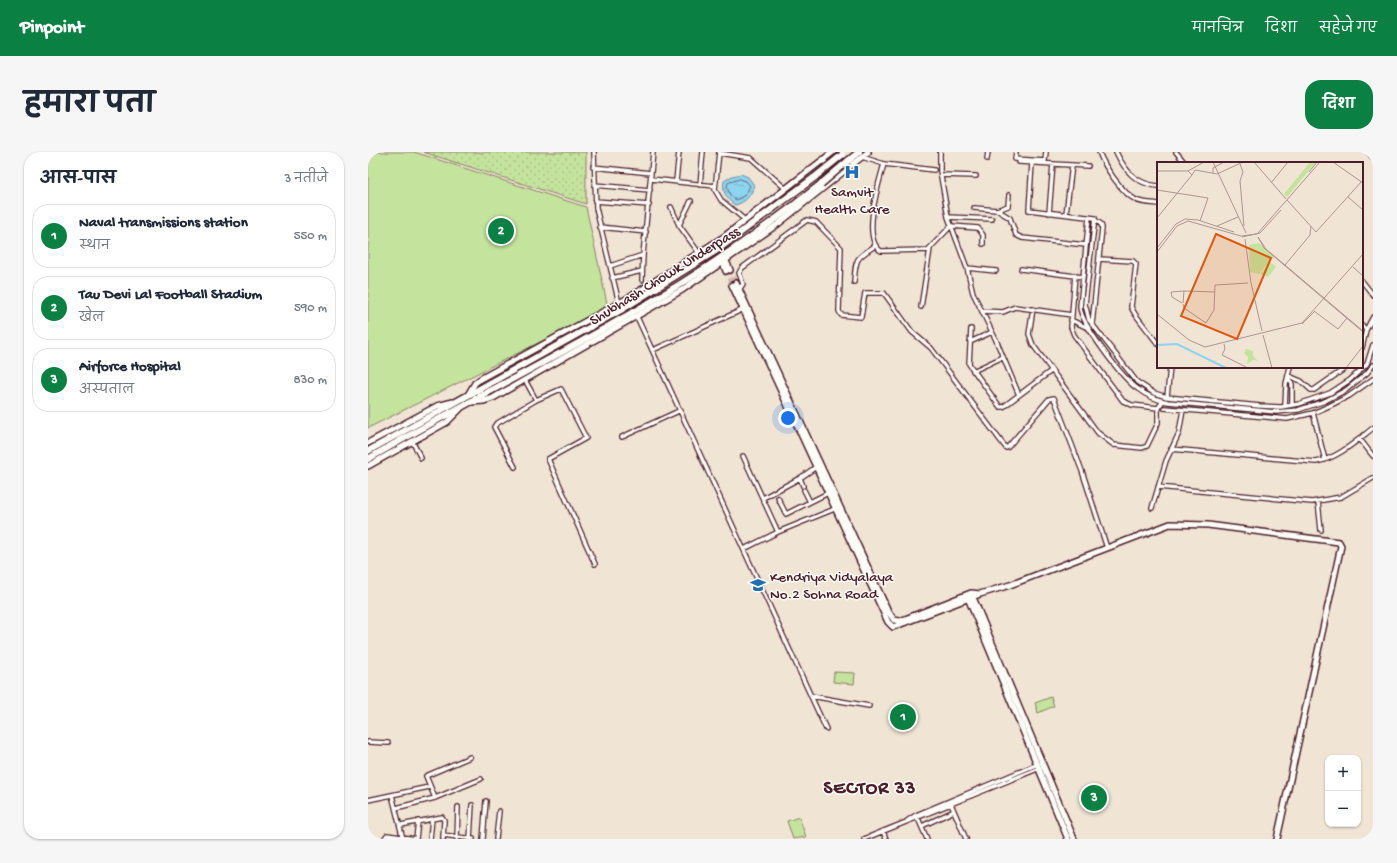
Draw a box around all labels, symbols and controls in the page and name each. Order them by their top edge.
text: Pinpoint [20,17,84,40]
text: मानचित्र [1192,21,1243,38]
text: दिशा [1265,21,1297,38]
text: सहेजे गए [1319,21,1377,38]
button: दिशा [1305,80,1373,129]
text: हमारा पता [24,90,155,123]
inset map [1157,162,1363,368]
hospital icon: Samvit Health Care [843,163,861,181]
text: आस-पास [40,170,116,190]
text: 3 नतीजे [284,172,328,187]
place label: Samvit Health Care [814,184,890,219]
text: Naval transmissions station [79,214,248,232]
pin: 2 [488,216,514,246]
street label: Shubhash Chowk Underpass [587,223,744,330]
text: 1 [51,229,57,244]
text: 550 m [294,229,327,244]
text: स्थान [79,239,110,254]
text: Tau Devi Lal Football Stadium [79,286,262,304]
text: 2 [51,301,57,316]
text: 590 m [294,301,327,316]
text: खेल [79,311,104,326]
text: Airforce Hospital [79,358,181,376]
text: 3 [51,373,57,388]
text: 830 m [293,373,327,388]
text: अस्पताल [79,383,134,398]
your location [778,408,798,428]
place label: Kendriya Vidyalaya No.2 Sohna Road [770,569,894,604]
school or university icon: Kendriya Vidyalaya No.2 Sohna Road [749,576,767,594]
pin: 1 [890,702,916,732]
map controls [1325,755,1361,827]
button: + [1325,755,1361,791]
district label: SECTOR 33 [824,778,916,801]
pin: 3 [1081,783,1107,813]
button: − [1325,791,1361,827]

